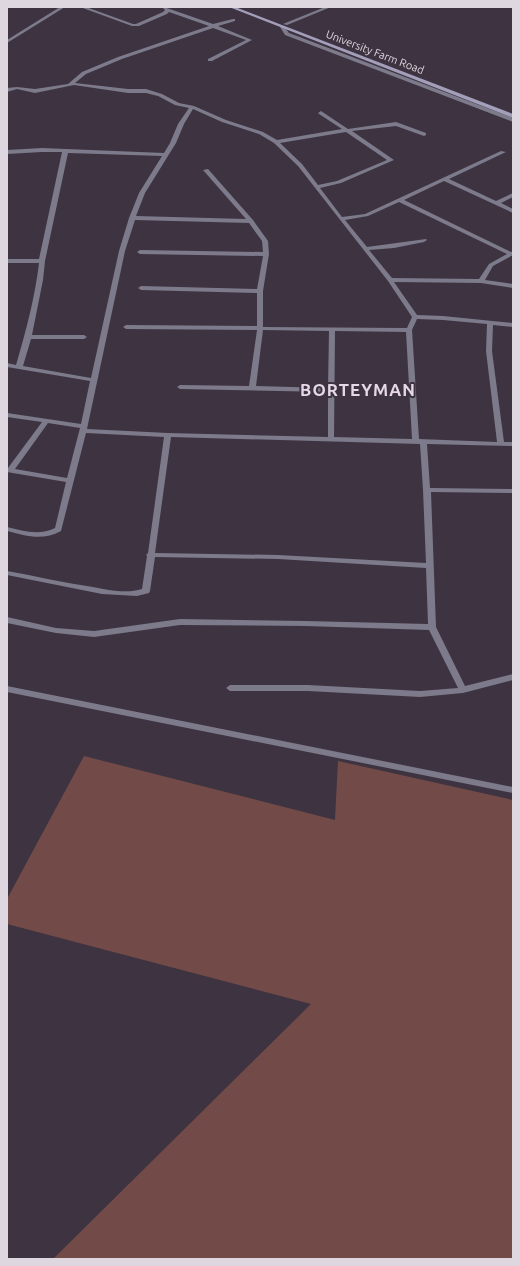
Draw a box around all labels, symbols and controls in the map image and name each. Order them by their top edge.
street label: University Farm Road [324,28,426,76]
district label: BORTEYMAN [300,380,416,399]

